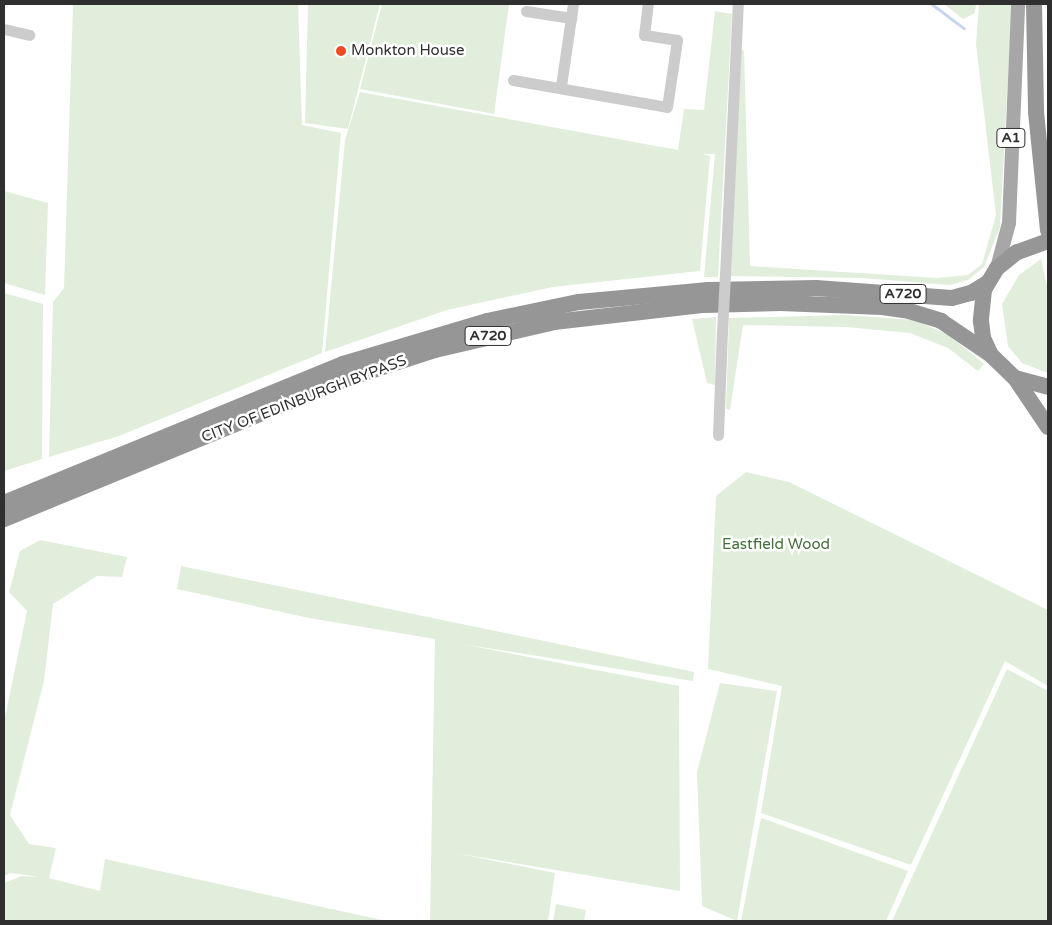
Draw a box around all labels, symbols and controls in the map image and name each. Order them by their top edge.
place label: Monkton House [351,42,465,60]
marker: Monkton House [335,45,347,57]
road number: A1 [996,126,1026,150]
road number: A720 [879,282,927,306]
road number: A720 [464,324,512,348]
street label: CITY OF EDINBURGH BYPASS [199,352,409,446]
park label: Eastfield Wood [722,536,830,554]

